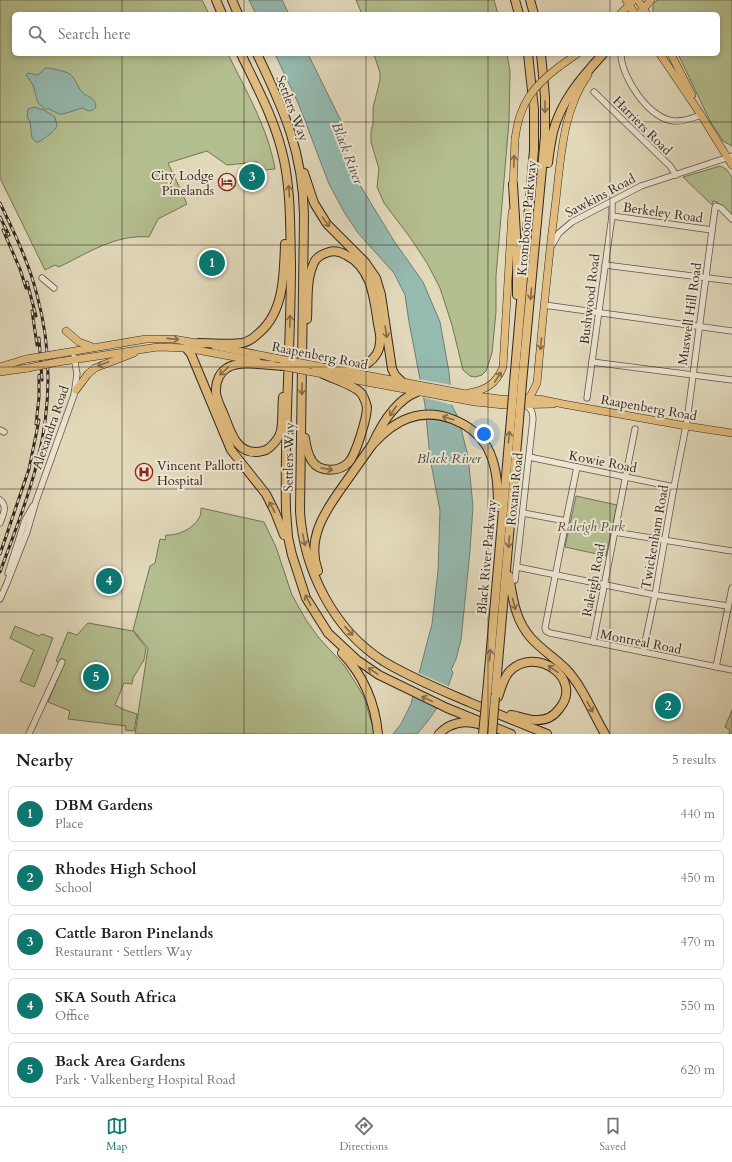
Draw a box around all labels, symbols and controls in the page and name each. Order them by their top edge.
search box [12,12,720,56]
icon: search [26,23,48,45]
text: Search here [58,24,131,44]
street label: Settlers Way [271,73,313,144]
street label: Harriers Road [609,92,676,159]
one-way arrow [541,100,549,113]
water label: Black River [327,120,368,187]
one-way arrow [510,155,518,168]
street label: Kromboom Parkway [513,159,541,277]
pin: 3 [239,162,265,192]
place label: City Lodge Pinelands [151,167,214,200]
street label: Sawkins Road [562,170,639,222]
hotel icon: City Lodge Pinelands [217,172,237,192]
one-way arrow [285,185,292,198]
street label: Berkeley Road [622,198,704,228]
one-way arrow [322,216,331,227]
pin: 1 [199,248,225,278]
street label: Bushwood Road [576,253,604,345]
street label: Muswell Hill Road [674,262,706,367]
one-way arrow [527,287,534,300]
one-way arrow [286,315,294,328]
one-way arrow [383,325,391,338]
one-way arrow [166,336,179,343]
one-way arrow [537,337,544,350]
street label: Raapenberg Road [270,338,369,374]
one-way arrow [97,361,109,369]
one-way arrow [219,367,229,376]
one-way arrow [493,371,502,382]
one-way arrow [298,382,305,395]
street label: Alexandra Road [28,383,74,472]
street label: Raapenberg Road [599,391,698,425]
one-way arrow [389,405,397,416]
one-way arrow [442,414,455,421]
street label: Settlers Way [279,422,299,492]
your location [474,424,494,444]
one-way arrow [505,431,513,444]
street label: Kowie Road [567,447,638,477]
water label: Black River [417,449,482,468]
street label: Roxana Road [502,452,528,526]
place label: Vincent Pallotti Hospital [157,457,244,490]
hospital icon: Vincent Pallotti Hospital [134,462,154,482]
one-way arrow [320,465,333,473]
street label: Twickenham Road [637,484,673,591]
street label: Black River Parkway [473,499,501,615]
one-way arrow [268,501,276,513]
park label: Raleigh Park [557,518,625,536]
one-way arrow [300,533,308,546]
one-way arrow [505,535,512,548]
street label: Raleigh Road [578,542,610,618]
pin: 4 [96,566,122,596]
one-way arrow [304,594,311,606]
one-way arrow [511,597,518,610]
one-way arrow [344,625,353,635]
street label: Montreal Road [599,625,683,659]
one-way arrow [486,648,494,661]
pin: 5 [83,662,109,692]
one-way arrow [547,665,558,673]
one-way arrow [367,667,378,675]
pin: 2 [655,691,681,721]
one-way arrow [421,695,433,702]
one-way arrow [587,701,594,713]
text: Nearby [16,749,73,772]
text: 5 results [672,751,716,769]
text: DBM Gardens [55,795,153,815]
text: 1 [27,805,33,823]
text: 440 m [681,805,715,823]
text: Place [55,815,83,833]
text: Rhodes High School [55,859,196,879]
text: 2 [27,869,33,887]
text: 450 m [681,869,715,887]
text: School [55,879,92,897]
text: Cattle Baron Pinelands [55,923,213,943]
text: 3 [27,933,33,951]
text: 470 m [681,933,715,951]
text: Restaurant · Settlers Way [55,943,193,961]
text: SKA South Africa [55,987,177,1007]
text: 4 [27,997,33,1015]
text: 550 m [681,997,715,1015]
text: Office [55,1007,89,1025]
text: Back Area Gardens [55,1051,185,1071]
text: 5 [27,1061,33,1079]
text: 620 m [681,1061,715,1079]
text: Park · Valkenberg Hospital Road [55,1071,235,1089]
tab: Map [106,1115,128,1154]
tab: Directions [339,1115,388,1154]
tab: Saved [600,1115,626,1154]

